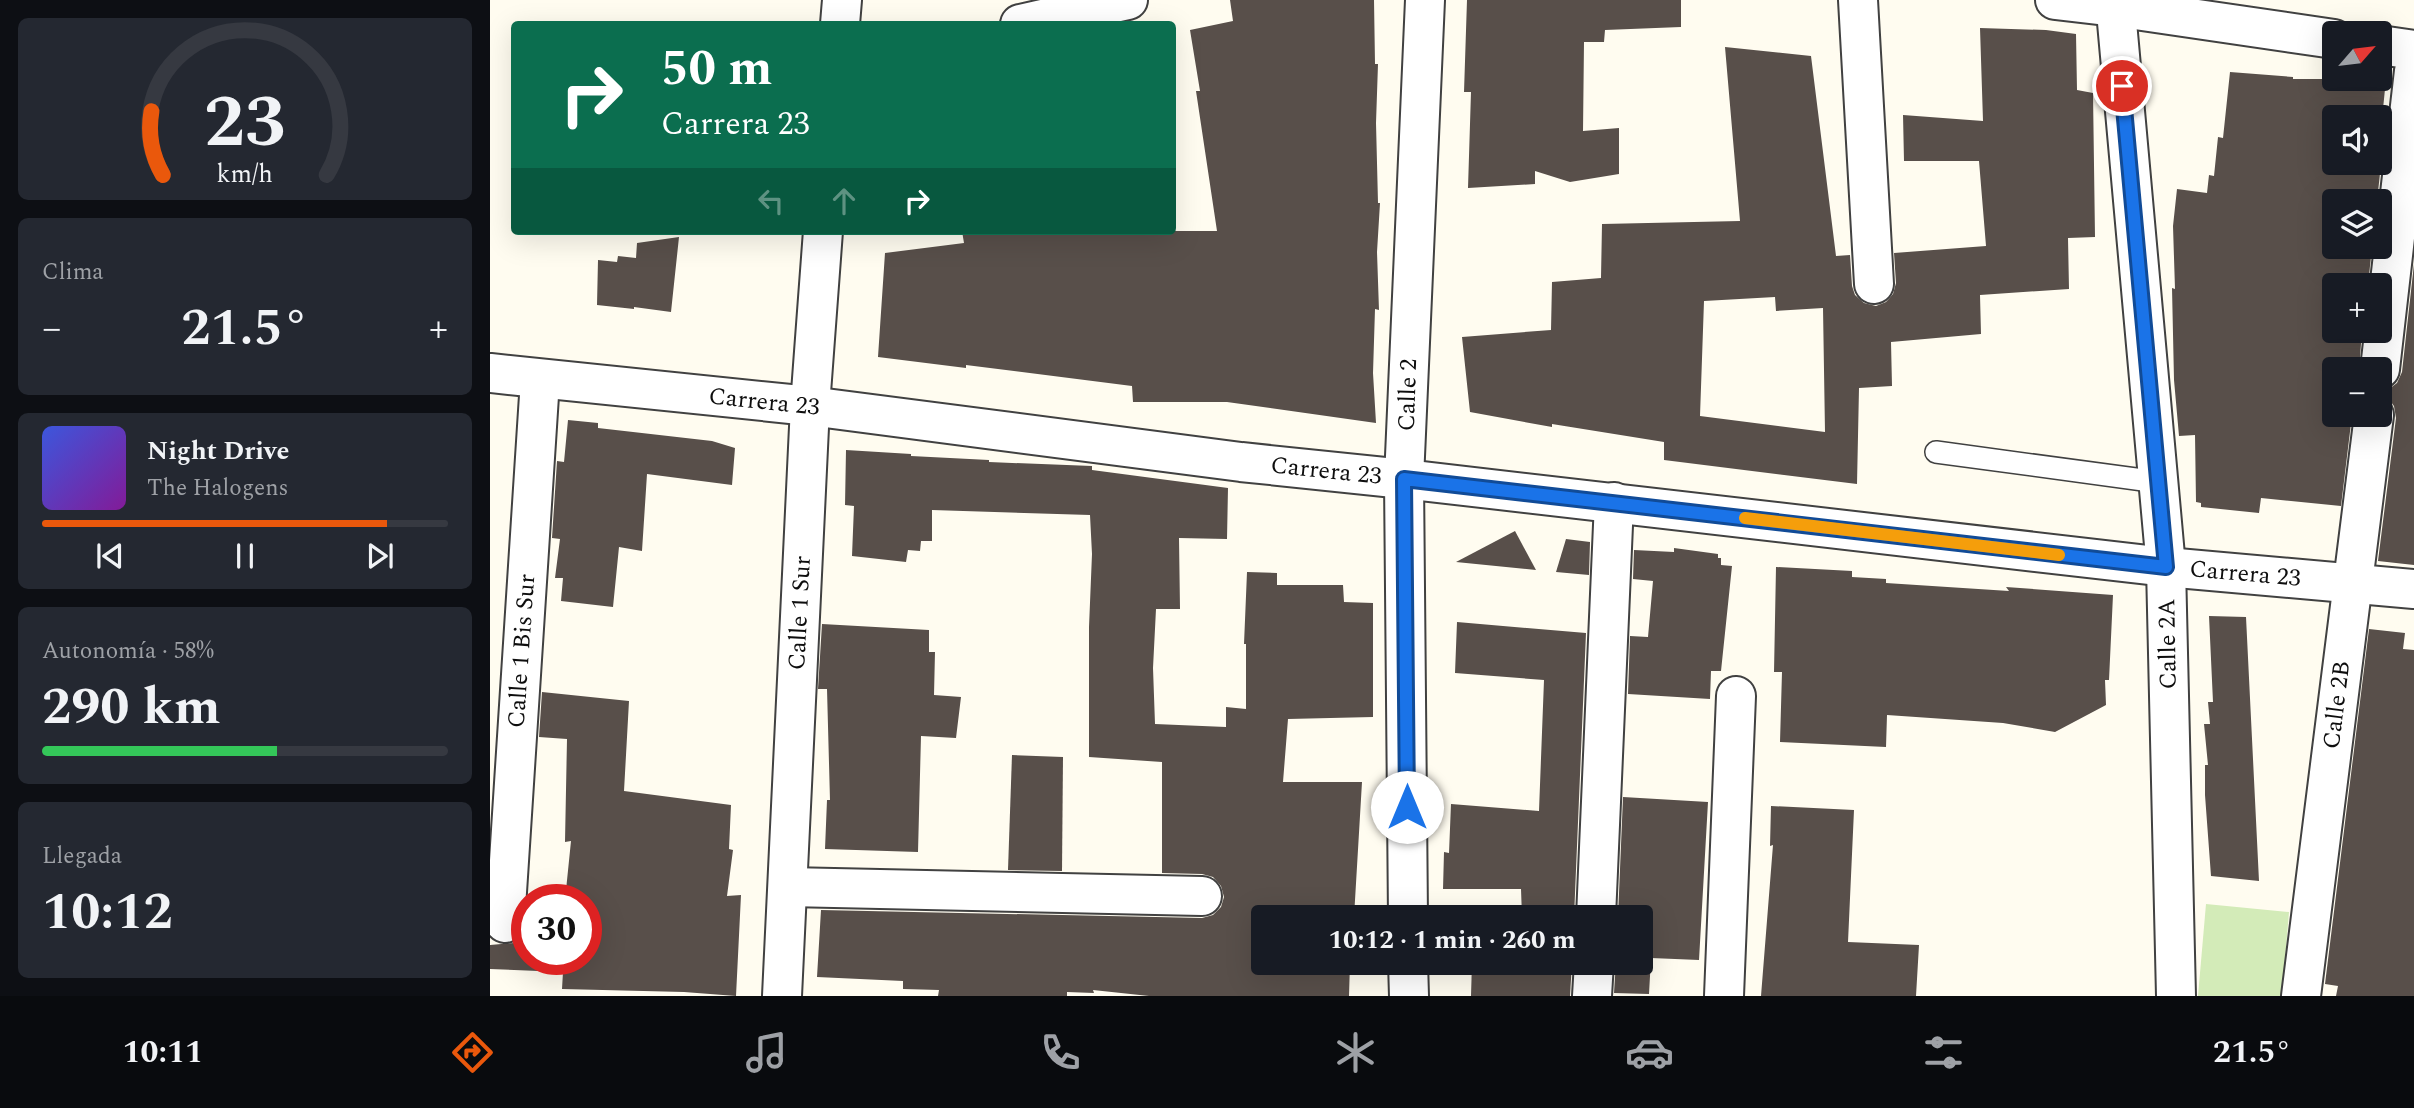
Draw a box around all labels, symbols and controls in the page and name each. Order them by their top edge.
north arrow [2322,21,2392,91]
map controls [2322,21,2392,427]
text: 50 m [661,32,772,107]
icon: right [546,49,637,140]
pin [2092,56,2152,116]
icon: arrive [2103,67,2141,105]
text: 23 [204,68,286,179]
text: Carrera 23 [661,100,809,149]
button: sound [2322,105,2392,175]
text: km/h [217,156,273,194]
icon: left [752,182,790,220]
icon: ahead [825,182,863,220]
icon: right [898,182,936,220]
button: layers [2322,189,2392,259]
text: Clima [42,255,104,290]
button: + [2322,273,2392,343]
text: 21.5° [181,289,309,368]
text: − [42,300,61,358]
text: + [429,300,448,358]
button: − [2322,357,2392,427]
street label: Calle 2 [1389,358,1427,432]
street label: Carrera 23 [707,378,821,426]
text: Night Drive [147,431,289,471]
street label: Carrera 23 [1269,447,1383,495]
text: The Halogens [147,471,289,506]
icon: previous [91,537,129,575]
icon: pause [226,537,264,575]
icon: next [361,537,399,575]
street label: Carrera 23 [2188,551,2302,597]
street label: Calle 1 Sur [779,555,821,671]
street label: Calle 1 Bis Sur [499,573,545,729]
street label: Calle 2A [2149,598,2187,690]
text: Autonomía · 58% [42,634,214,669]
street label: Calle 2B [2314,659,2360,751]
text: 290 km [42,668,221,747]
position arrow [1370,770,1444,844]
text: Llegada [42,839,122,874]
text: 10:12 [42,873,173,952]
speed limit sign: 30 [511,884,602,975]
text: 10:12 · 1 min · 260 m [1328,920,1576,960]
text: 10:11 [123,1028,203,1077]
icon: directions [448,1028,497,1077]
icon: music [742,1028,791,1077]
icon: phone [1036,1028,1085,1077]
icon: climate [1331,1028,1380,1077]
icon: car [1625,1028,1674,1077]
icon: filters [1919,1028,1968,1077]
text: 21.5° [2213,1028,2291,1077]

